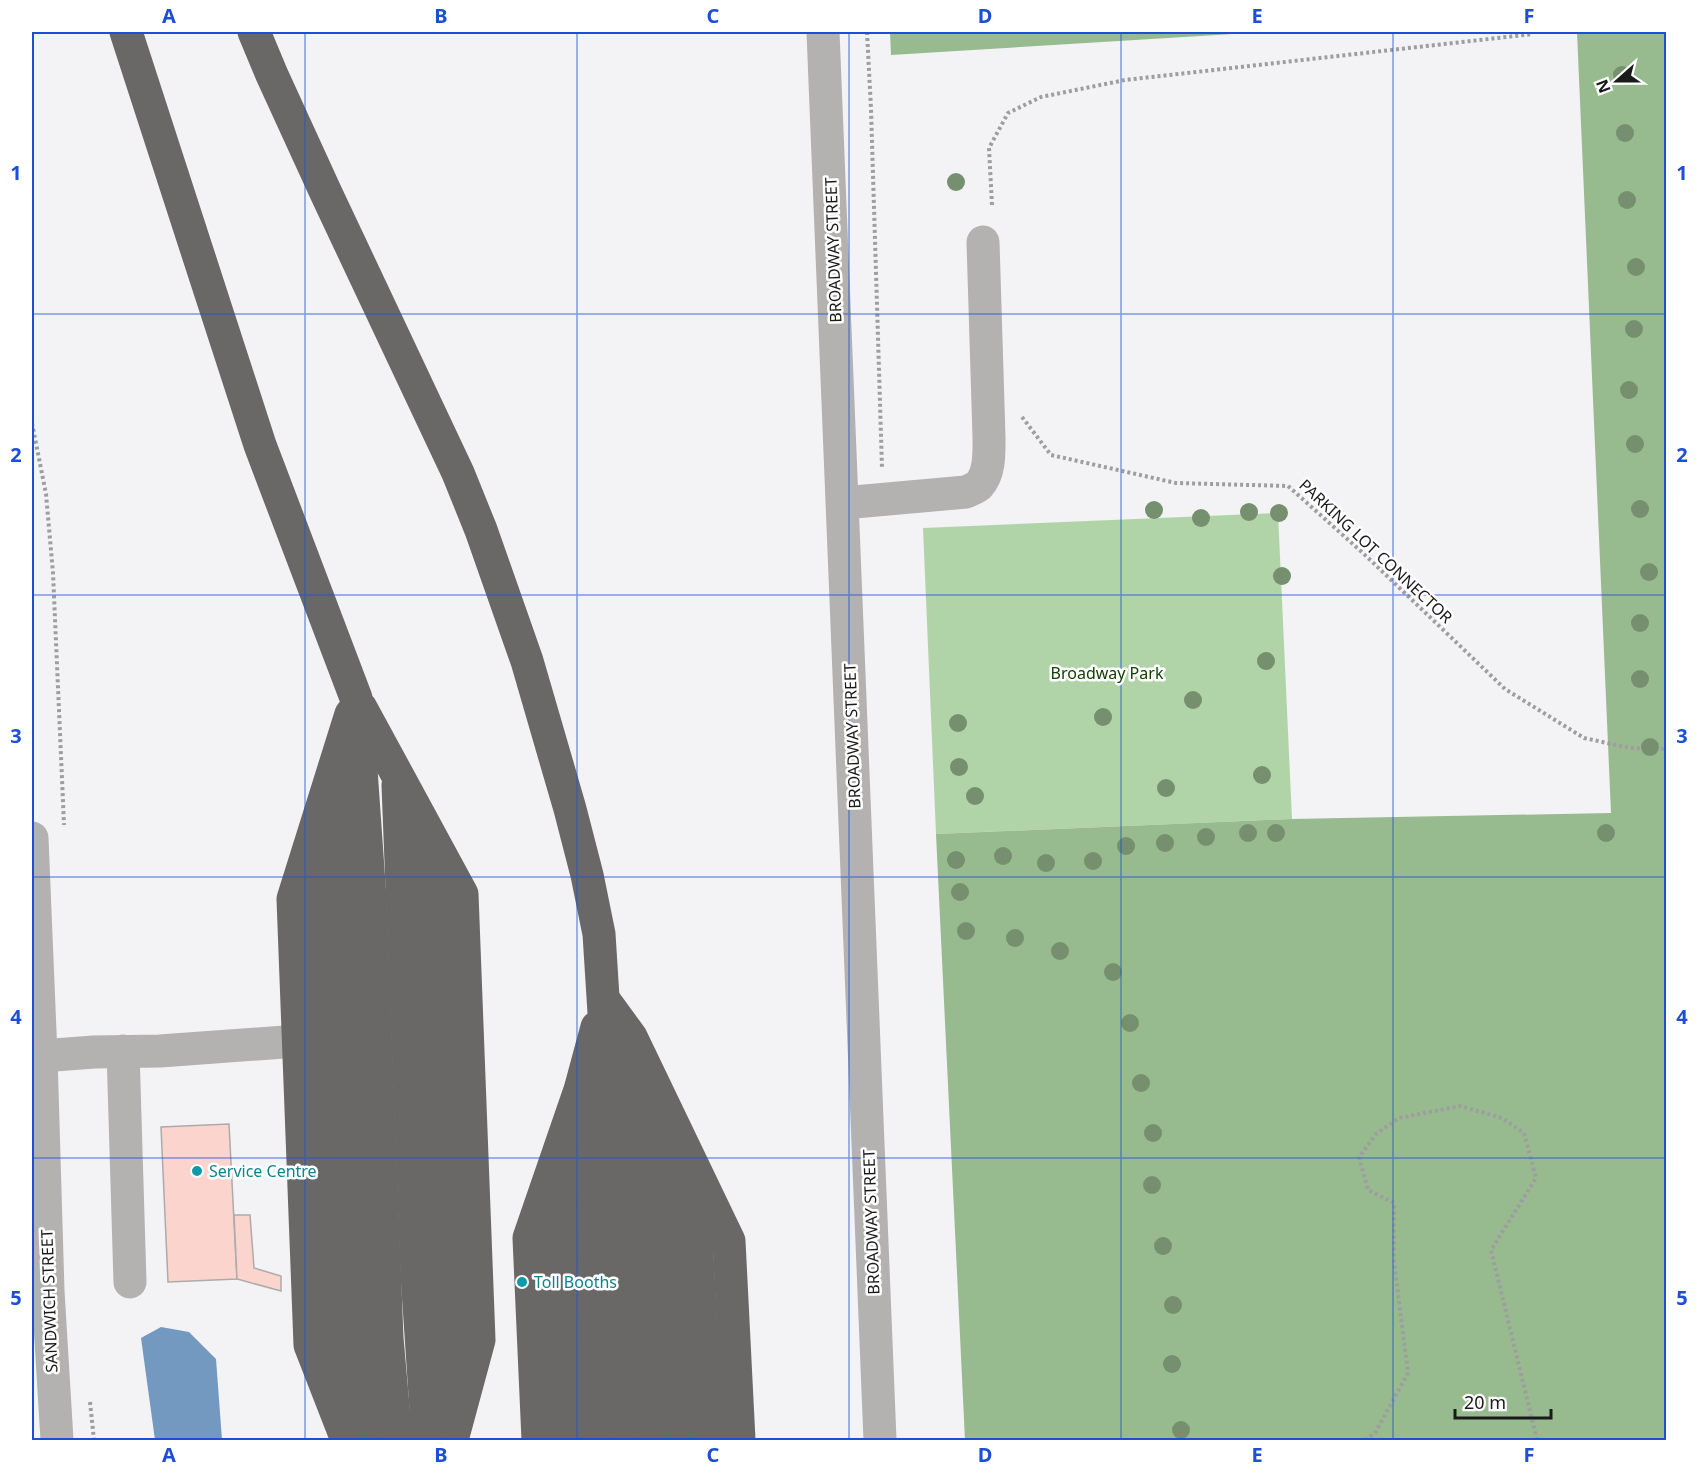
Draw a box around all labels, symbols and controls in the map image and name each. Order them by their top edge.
text: A [162,2,176,29]
text: B [434,2,448,29]
text: C [707,2,720,29]
text: D [978,2,992,29]
text: E [1251,2,1263,29]
text: F [1524,2,1534,29]
north arrow [1587,51,1647,111]
text: N [1590,76,1616,96]
text: 1 [10,159,22,186]
text: 1 [1676,159,1688,186]
street label: BROADWAY STREET [819,177,847,323]
text: 2 [10,441,22,468]
text: 2 [1676,441,1688,468]
street label: PARKING LOT CONNECTOR [1295,474,1457,628]
park label: Broadway Park [1051,662,1164,684]
street label: BROADWAY STREET [838,663,866,809]
text: 3 [10,722,22,749]
text: 3 [1676,722,1688,749]
text: 4 [10,1003,22,1030]
text: 4 [1676,1003,1688,1030]
street label: BROADWAY STREET [857,1149,885,1295]
place label: Service Centre [209,1160,317,1182]
marker: Service Centre [190,1164,204,1178]
street label: SANDWICH STREET [36,1229,62,1373]
place label: Toll Booths [534,1271,617,1293]
marker: Toll Booths [515,1275,529,1289]
text: 5 [10,1284,22,1311]
text: 5 [1676,1284,1688,1311]
scale bar [1455,1382,1551,1420]
text: 20 m [1464,1390,1506,1414]
text: A [162,1441,176,1468]
text: B [434,1441,448,1468]
text: C [707,1441,720,1468]
text: D [978,1441,992,1468]
text: E [1251,1441,1263,1468]
text: F [1524,1441,1534,1468]

